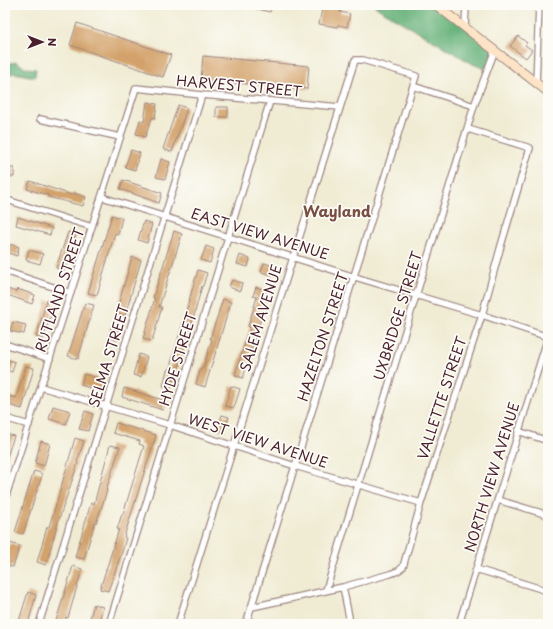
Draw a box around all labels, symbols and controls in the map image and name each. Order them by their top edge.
north arrow [22,22,62,62]
text: N [44,38,61,47]
street label: HARVEST STREET [175,70,303,101]
district label: Wayland [303,199,371,222]
street label: EAST VIEW AVENUE [189,203,332,265]
street label: RUTLAND STREET [30,225,90,355]
street label: UXBRIDGE STREET [368,248,427,383]
street label: SALEM AVENUE [234,261,287,374]
street label: HAZELTON STREET [292,269,353,404]
street label: SELMA STREET [83,301,134,410]
street label: HYDE STREET [153,309,202,408]
street label: VALLETTE STREET [412,333,471,462]
street label: NORTH VIEW AVENUE [459,399,524,554]
street label: WEST VIEW AVENUE [185,408,331,473]

